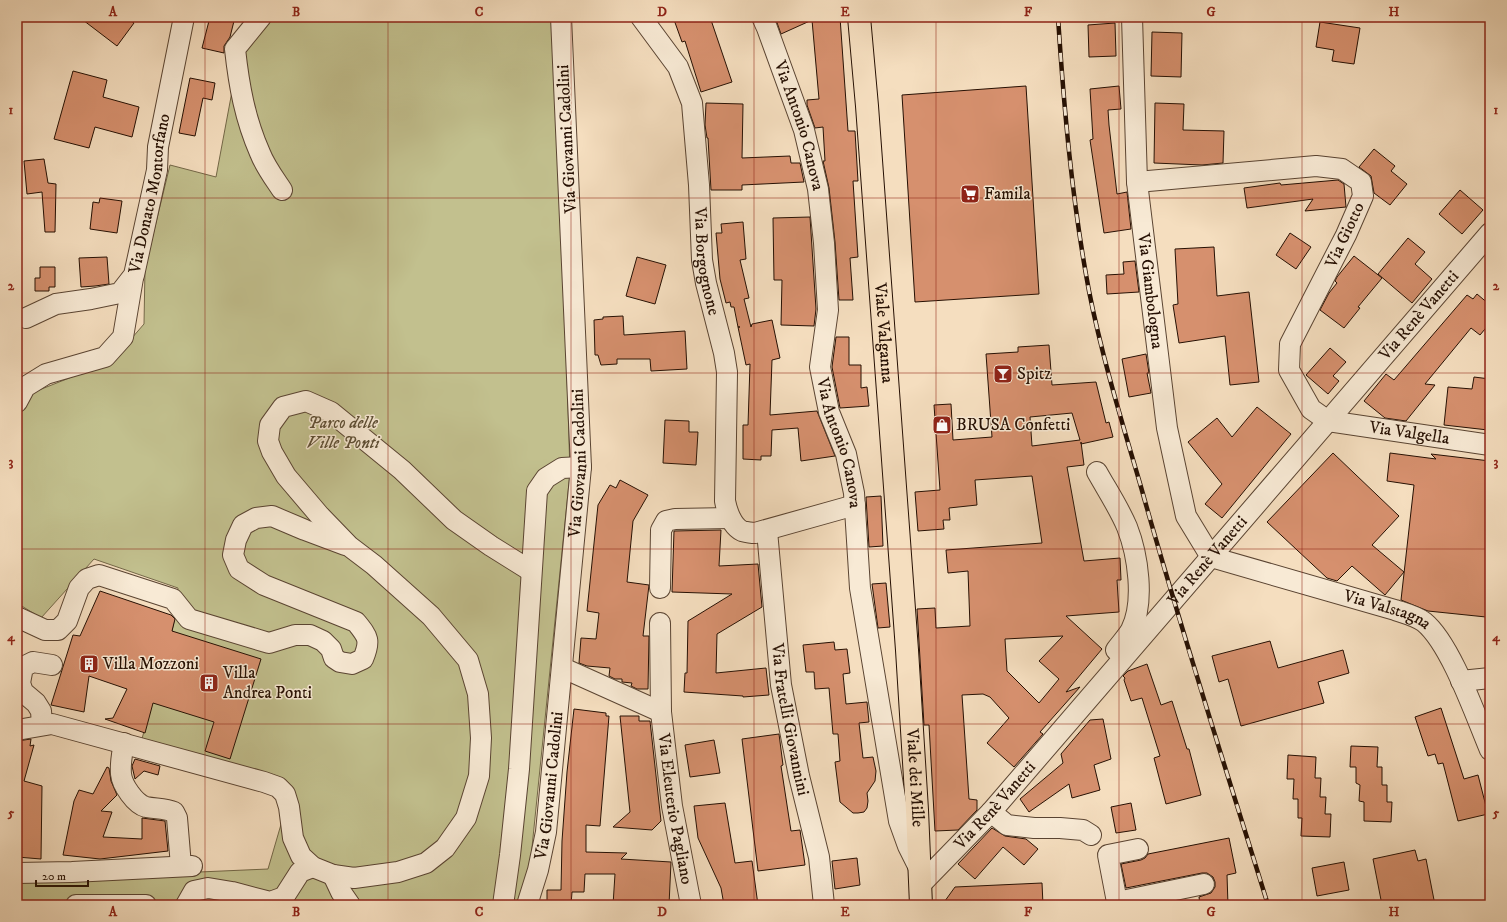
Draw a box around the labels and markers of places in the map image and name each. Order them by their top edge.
supermarket icon: Famila [959,183,981,205]
place label: Famila [984,183,1031,205]
bar icon: Spitz [992,363,1014,385]
place label: Spitz [1017,363,1052,385]
shop icon: BRUSA Confetti [931,414,953,436]
place label: BRUSA Confetti [956,414,1070,436]
building icon: Villa Mozzoni [78,653,100,675]
place label: Villa Mozzoni [102,653,199,675]
place label: Villa Andrea Ponti [222,662,312,704]
building icon: Villa Andrea Ponti [198,672,220,694]

